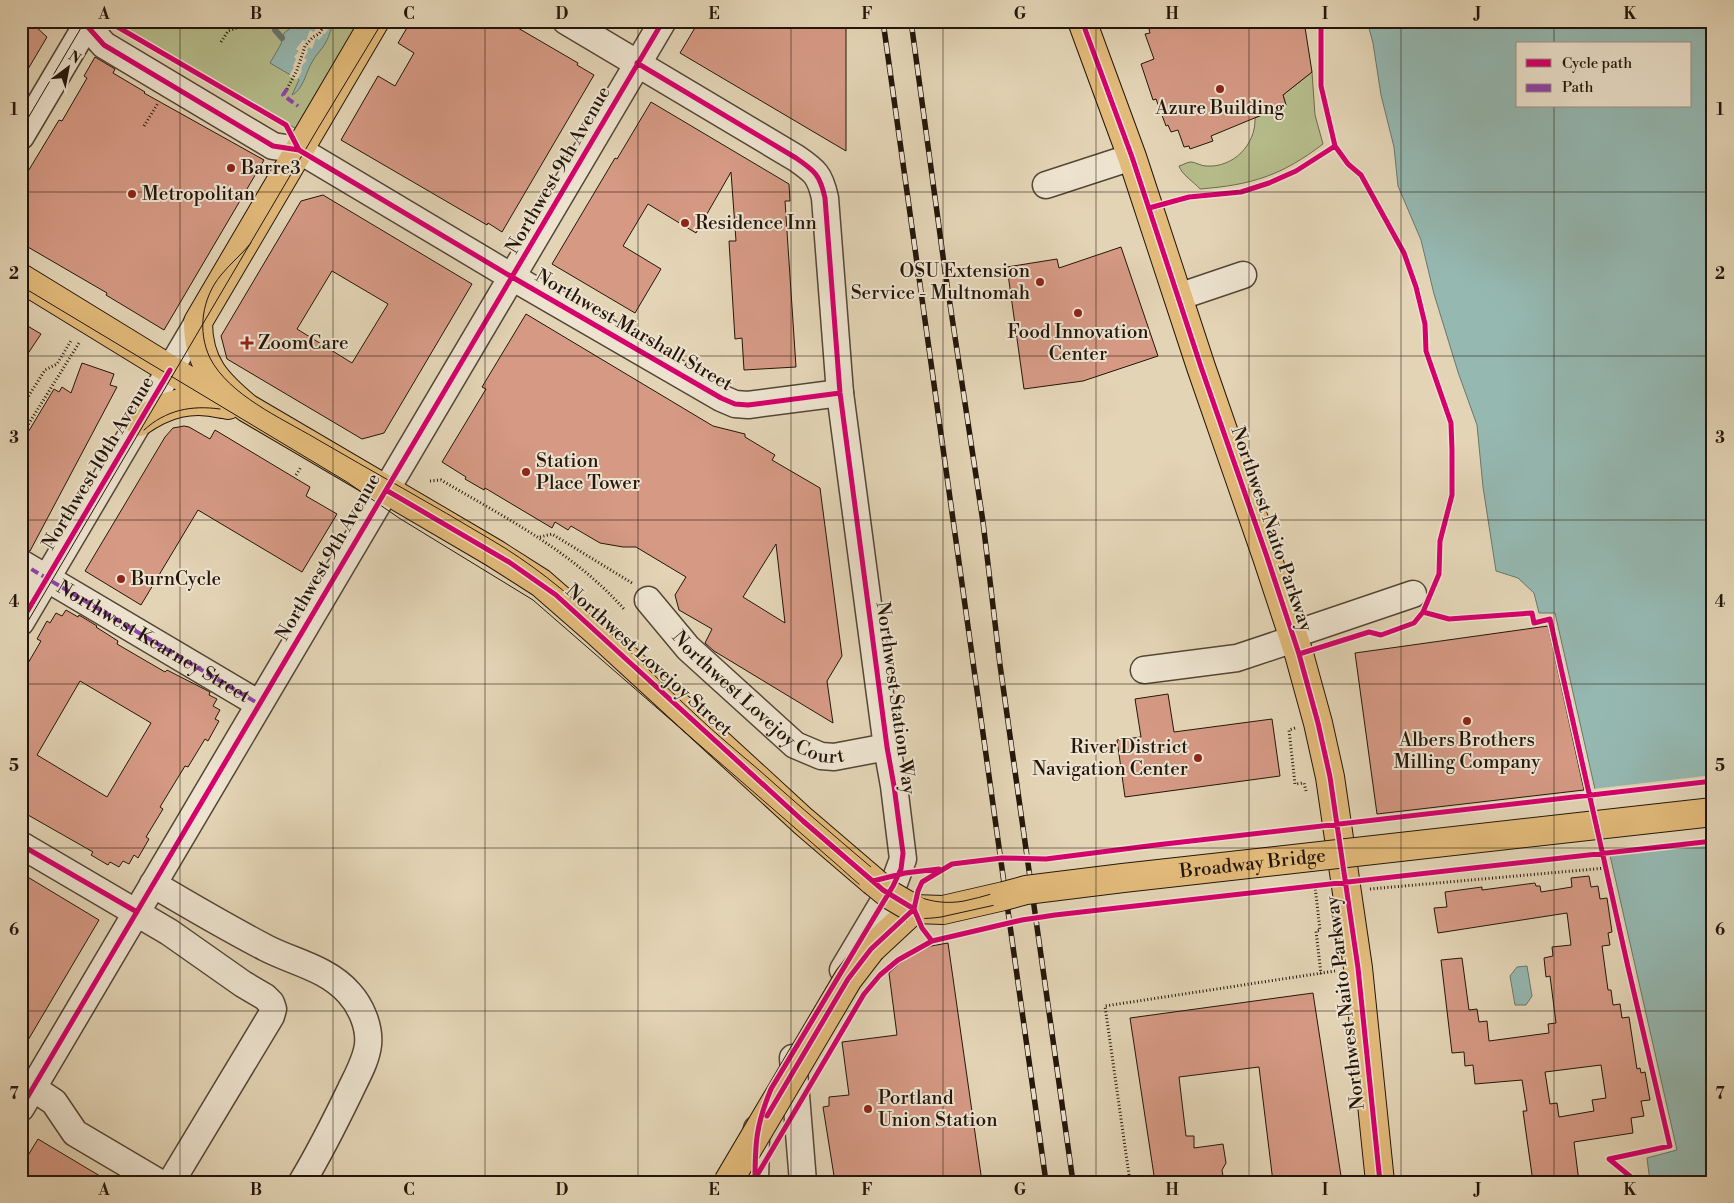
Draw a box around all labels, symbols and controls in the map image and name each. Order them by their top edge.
text: A [97,4,110,24]
text: B [250,4,262,24]
text: C [403,4,415,24]
text: D [556,4,569,24]
text: E [708,4,720,24]
text: F [861,4,873,24]
text: G [1014,4,1027,24]
text: H [1165,4,1179,24]
text: I [1322,4,1328,24]
text: J [1473,4,1481,24]
text: K [1624,4,1638,24]
north arrow [42,42,92,92]
legend [1516,42,1692,108]
text: N [65,47,84,68]
text: Cycle path [1562,54,1632,73]
text: Path [1562,78,1594,97]
street label: Northwest 9th Avenue [500,82,616,258]
marker: Azure Building [1214,83,1226,95]
place label: Azure Building [1155,96,1285,120]
text: 1 [10,100,18,120]
text: 1 [1716,100,1724,120]
place label: Barre3 [240,156,301,180]
marker: Barre3 [225,162,237,174]
place label: Metropolitan [142,182,255,206]
marker: Metropolitan [126,188,138,200]
place label: Residence Inn [695,211,817,235]
marker: Residence Inn [679,217,691,229]
place label: OSU Extension Service - Multnomah [851,259,1030,305]
text: 2 [9,264,19,284]
street label: Northwest Marshall Street [531,264,737,396]
text: 2 [1715,264,1725,284]
marker: OSU Extension Service - Multnomah [1034,276,1046,288]
marker: Food Innovation Center [1072,307,1084,319]
place label: Food Innovation Center [1007,320,1149,366]
place label: ZoomCare [258,331,349,355]
marker: ZoomCare [240,336,254,350]
street label: Northwest 10th Avenue [37,372,159,554]
street label: Northwest Naito Parkway [1226,423,1319,635]
text: 3 [9,428,19,448]
text: 3 [1715,428,1725,448]
place label: Station Place Tower [536,449,640,495]
marker: Station Place Tower [520,466,532,478]
street label: Northwest 9th Avenue [270,469,386,645]
place label: BurnCycle [130,567,221,591]
marker: BurnCycle [115,573,127,585]
street label: Northwest Kearney Street [53,575,255,708]
street label: Northwest Lovejoy Street [561,579,738,741]
text: 4 [9,592,20,612]
text: 4 [1715,592,1726,612]
street label: Northwest Station Way [871,600,922,797]
street label: Northwest Lovejoy Court [667,626,847,769]
marker: Albers Brothers Milling Company [1461,715,1473,727]
place label: Albers Brothers Milling Company [1394,728,1541,774]
place label: River District Navigation Center [1032,735,1188,781]
marker: River District Navigation Center [1192,752,1204,764]
text: 5 [9,756,19,776]
text: 5 [1715,756,1725,776]
street label: Broadway Bridge [1177,843,1327,884]
street label: Northwest Naito Parkway [1320,894,1370,1111]
text: 6 [9,920,19,940]
text: 6 [1715,920,1725,940]
text: 7 [9,1084,19,1104]
text: 7 [1715,1084,1725,1104]
place label: Portland Union Station [878,1086,998,1132]
marker: Portland Union Station [862,1103,874,1115]
text: A [97,1180,110,1200]
text: B [250,1180,262,1200]
text: C [403,1180,415,1200]
text: D [556,1180,569,1200]
text: E [708,1180,720,1200]
text: F [861,1180,873,1200]
text: G [1014,1180,1027,1200]
text: H [1165,1180,1179,1200]
text: I [1322,1180,1328,1200]
text: J [1473,1180,1481,1200]
text: K [1624,1180,1638,1200]

